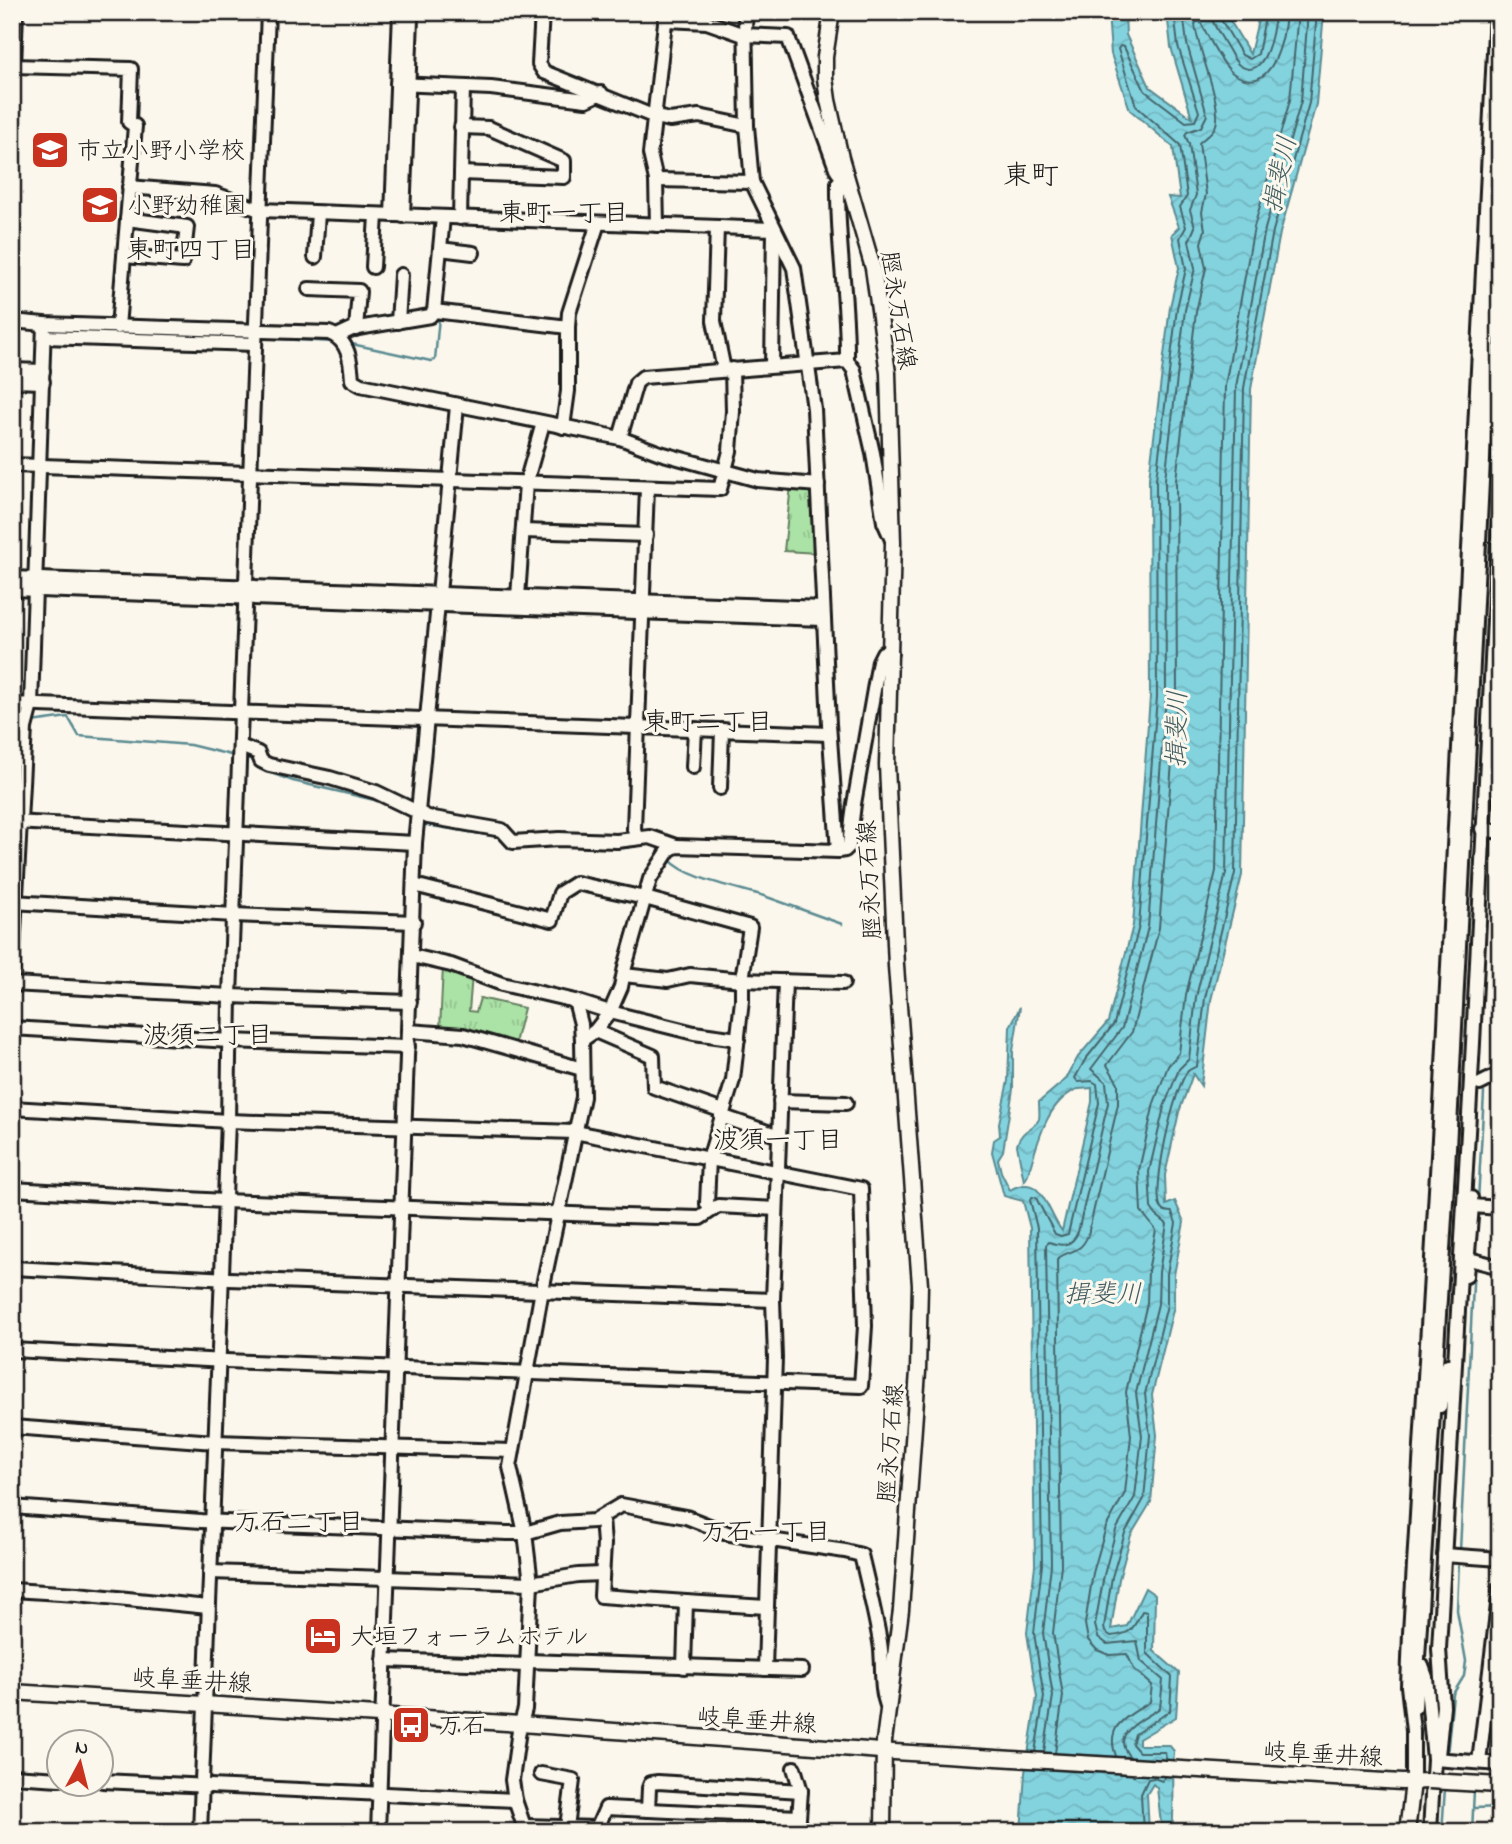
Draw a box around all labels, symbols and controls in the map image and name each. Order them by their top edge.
school or university icon: 市立小野小学校 [29,129,71,171]
water label: 揖斐川 [1255,133,1309,217]
place label: 市立小野小学校 [77,135,245,170]
district label: 東町 [1003,157,1059,198]
school or university icon: 小野幼稚園 [79,184,121,226]
place label: 小野幼稚園 [127,190,247,225]
district label: 東町一丁目 [499,196,629,234]
district label: 東町四丁目 [126,233,256,271]
street label: 脛永万石線 [870,248,923,372]
water label: 揖斐川 [1159,690,1199,768]
district label: 東町二丁目 [643,705,773,743]
street label: 脛永万石線 [851,819,892,941]
district label: 波須二丁目 [143,1018,273,1056]
district label: 波須一丁目 [713,1123,843,1161]
water label: 揖斐川 [1064,1277,1142,1315]
street label: 脛永万石線 [871,1382,914,1504]
district label: 万石二丁目 [234,1505,364,1543]
district label: 万石一丁目 [701,1515,831,1553]
hotel icon: 大垣フォーラムホテル [302,1615,344,1657]
place label: 大垣フォーラムホテル [350,1621,589,1656]
street label: 岐阜垂井線 [131,1662,253,1703]
street label: 岐阜垂井線 [696,1701,818,1744]
bus stop icon: 万石 [390,1704,432,1746]
place label: 万石 [438,1710,486,1745]
north arrow [46,1728,116,1798]
text: N [74,1734,90,1763]
street label: 岐阜垂井線 [1262,1736,1384,1777]

